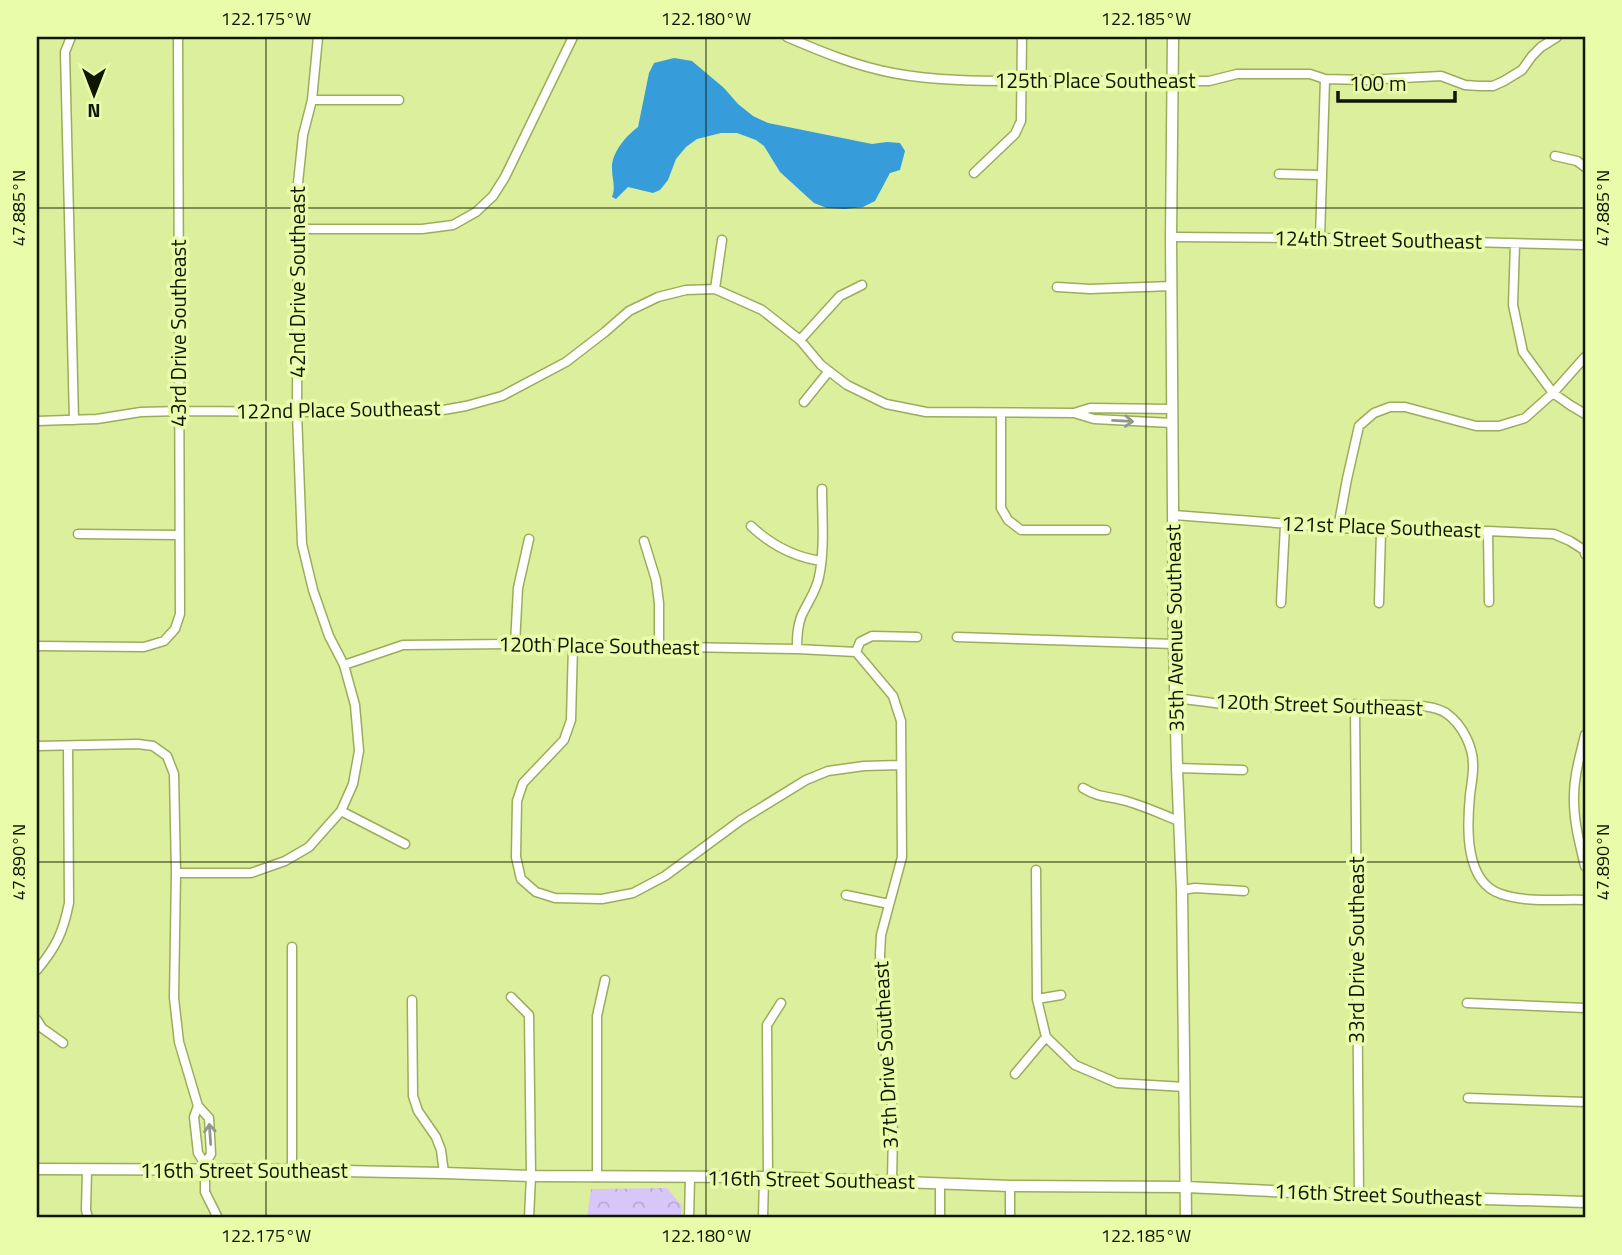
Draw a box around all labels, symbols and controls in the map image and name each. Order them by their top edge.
text: 122.175°W [221,5,311,32]
text: 122.180°W [661,5,751,32]
text: 122.185°W [1101,5,1191,32]
north arrow [60,60,130,130]
scale bar [1338,60,1456,104]
street label: 125th Place Southeast [994,64,1196,96]
text: 100 m [1349,67,1406,99]
text: N [87,97,101,126]
text: 47.885°N [5,170,32,246]
text: 47.885°N [1589,170,1616,246]
street label: 42nd Drive Southeast [281,186,313,378]
street label: 124th Street Southeast [1274,221,1483,257]
street label: 43rd Drive Southeast [162,239,194,427]
street label: 122nd Place Southeast [235,391,441,427]
one-way arrow [1111,414,1134,427]
street label: 121st Place Southeast [1281,507,1482,545]
street label: 35th Avenue Southeast [1156,523,1192,732]
street label: 120th Place Southeast [498,627,700,663]
street label: 120th Street Southeast [1215,684,1424,724]
text: 47.890°N [5,824,32,900]
text: 47.890°N [1589,824,1616,900]
street label: 33rd Drive Southeast [1340,856,1372,1044]
street label: 37th Drive Southeast [864,960,906,1150]
one-way arrow [203,1123,216,1146]
street label: 116th Street Southeast [140,1154,349,1186]
street label: 116th Street Southeast [707,1161,916,1197]
street label: 116th Street Southeast [1274,1174,1483,1214]
text: 122.175°W [221,1222,311,1249]
text: 122.180°W [661,1222,751,1249]
text: 122.185°W [1101,1222,1191,1249]

